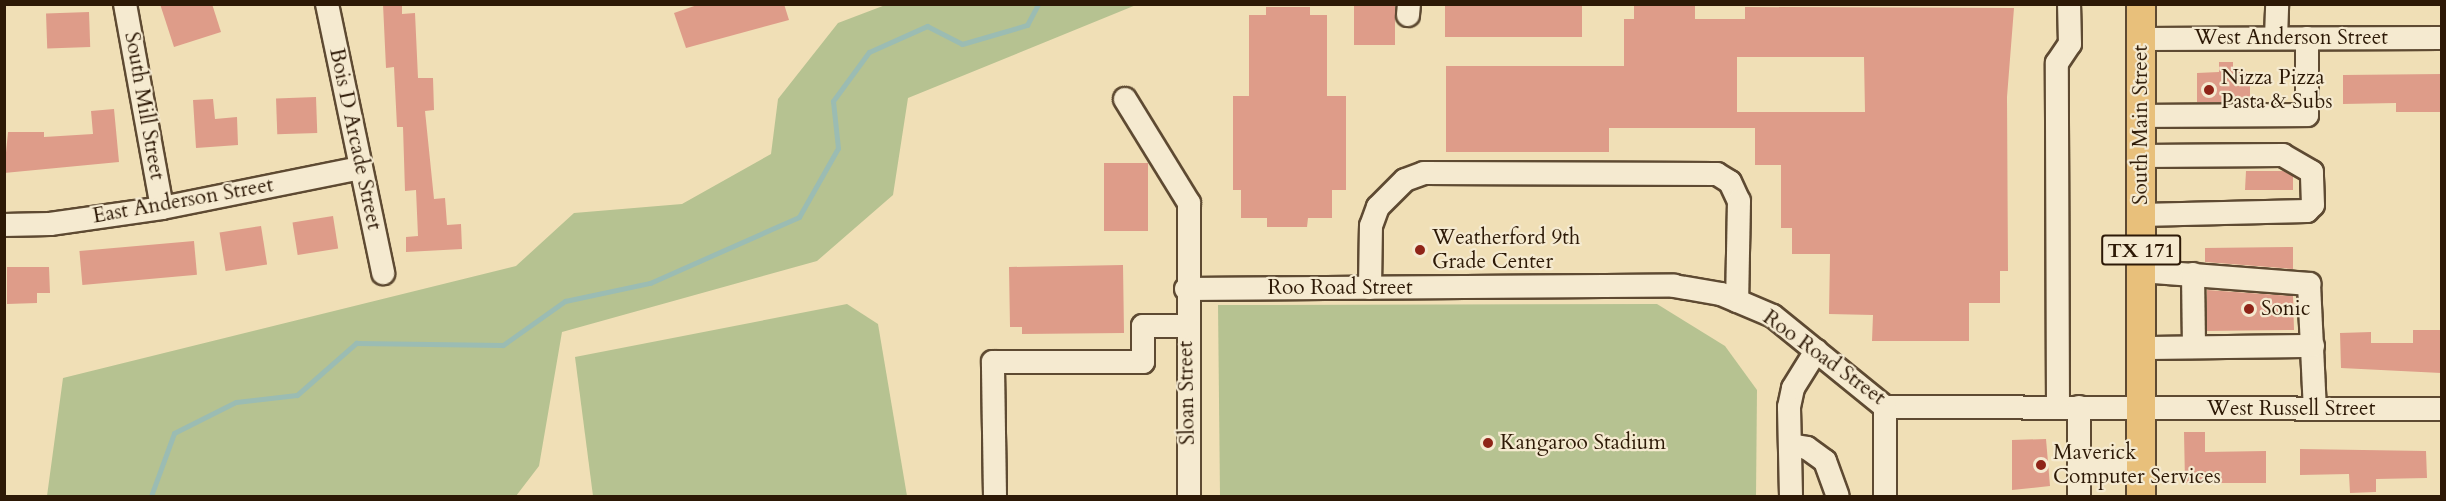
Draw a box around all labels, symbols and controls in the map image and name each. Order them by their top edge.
street label: West Anderson Street [2194,25,2388,51]
street label: South Mill Street [119,30,169,182]
street label: South Main Street [2128,45,2154,205]
street label: Bois D Arcade Street [323,46,387,232]
place label: Nizza Pizza Pasta & Subs [2221,65,2332,115]
marker: Nizza Pizza Pasta & Subs [2202,83,2216,97]
street label: East Anderson Street [91,173,275,229]
place label: Weatherford 9th Grade Center [1432,225,1580,275]
road number: TX 171 [2100,233,2182,267]
marker: Weatherford 9th Grade Center [1413,243,1427,257]
street label: Roo Road Street [1267,275,1413,301]
place label: Sonic [2261,296,2310,322]
marker: Sonic [2242,302,2256,316]
street label: Roo Road Street [1758,305,1890,411]
street label: Sloan Street [1173,341,1201,445]
street label: West Russell Street [2207,396,2375,422]
place label: Kangaroo Stadium [1500,430,1666,456]
marker: Kangaroo Stadium [1481,436,1495,450]
place label: Maverick Computer Services [2053,440,2221,490]
marker: Maverick Computer Services [2034,458,2048,472]

